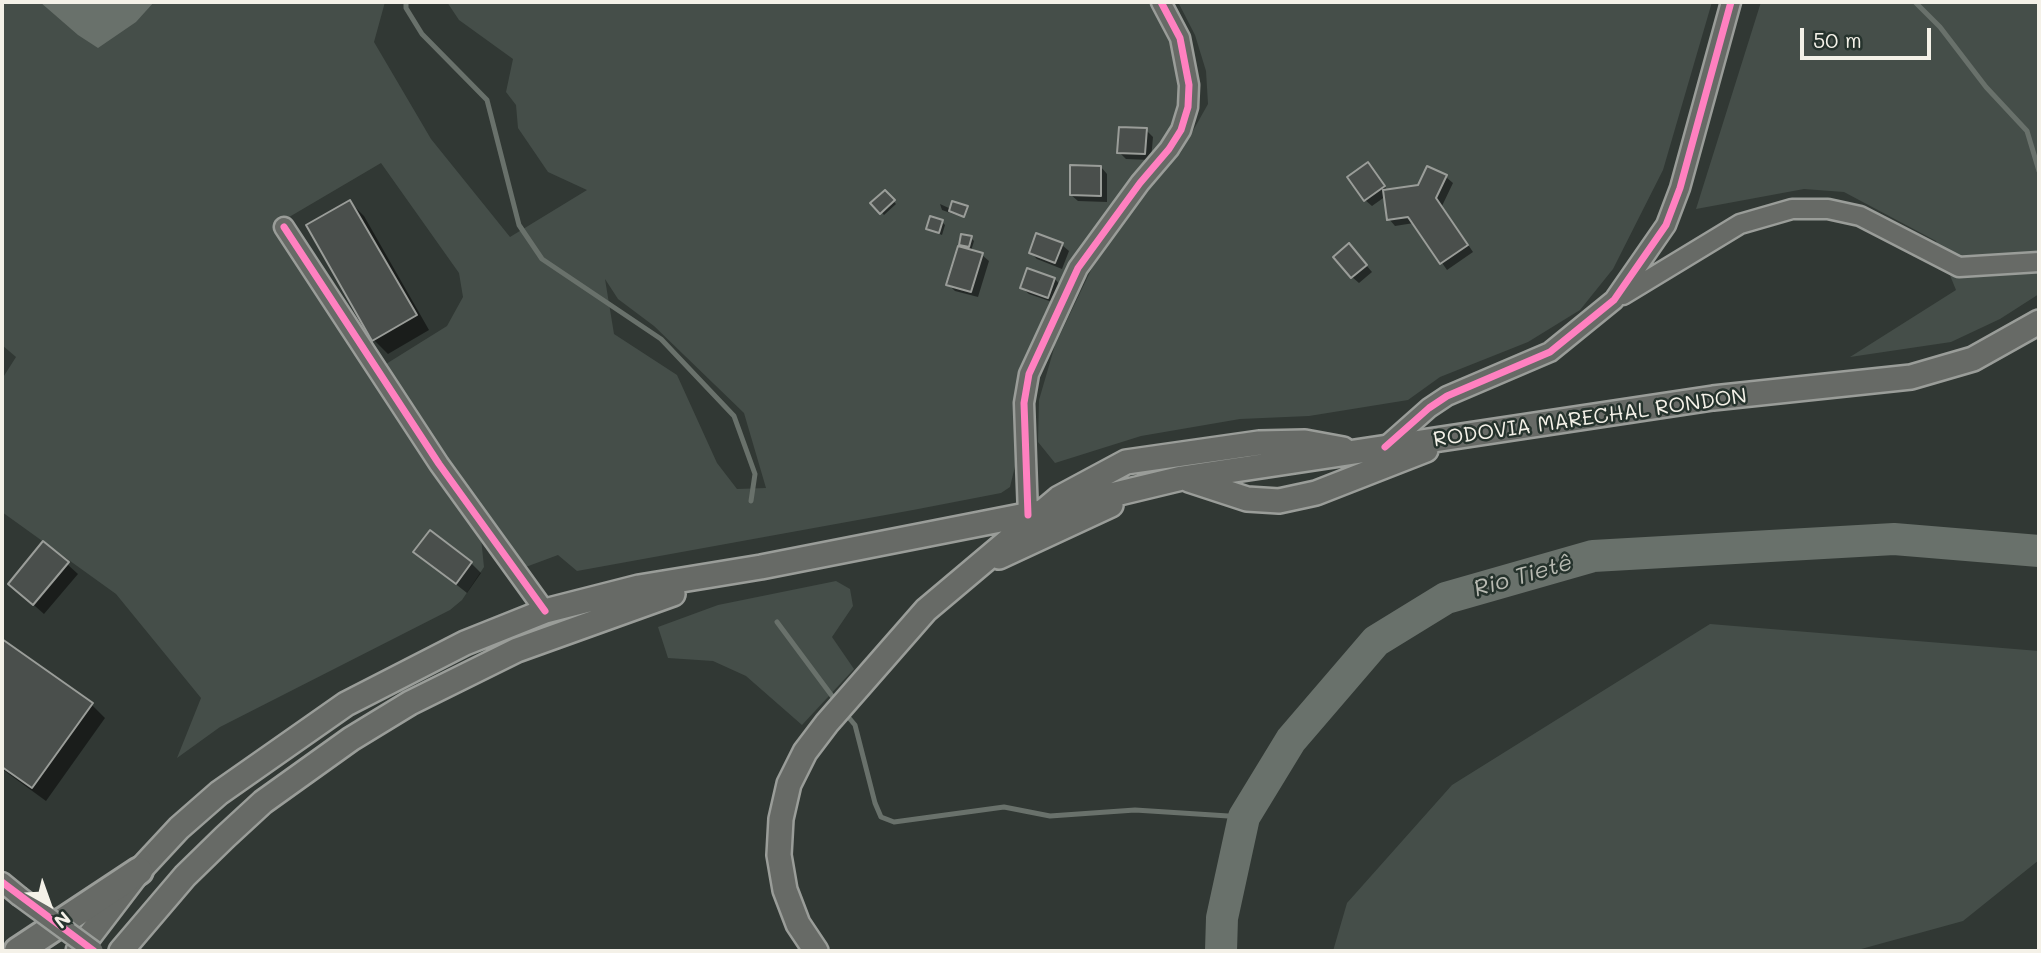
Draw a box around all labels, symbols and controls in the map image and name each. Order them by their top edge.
scale bar [1803,14,1934,58]
text: 50 m [1813,26,1862,53]
street label: RODOVIA MARECHAL RONDON [1432,384,1748,452]
water label: Rio Tietê [1471,549,1575,603]
north arrow [14,869,84,939]
text: N [49,906,76,935]

